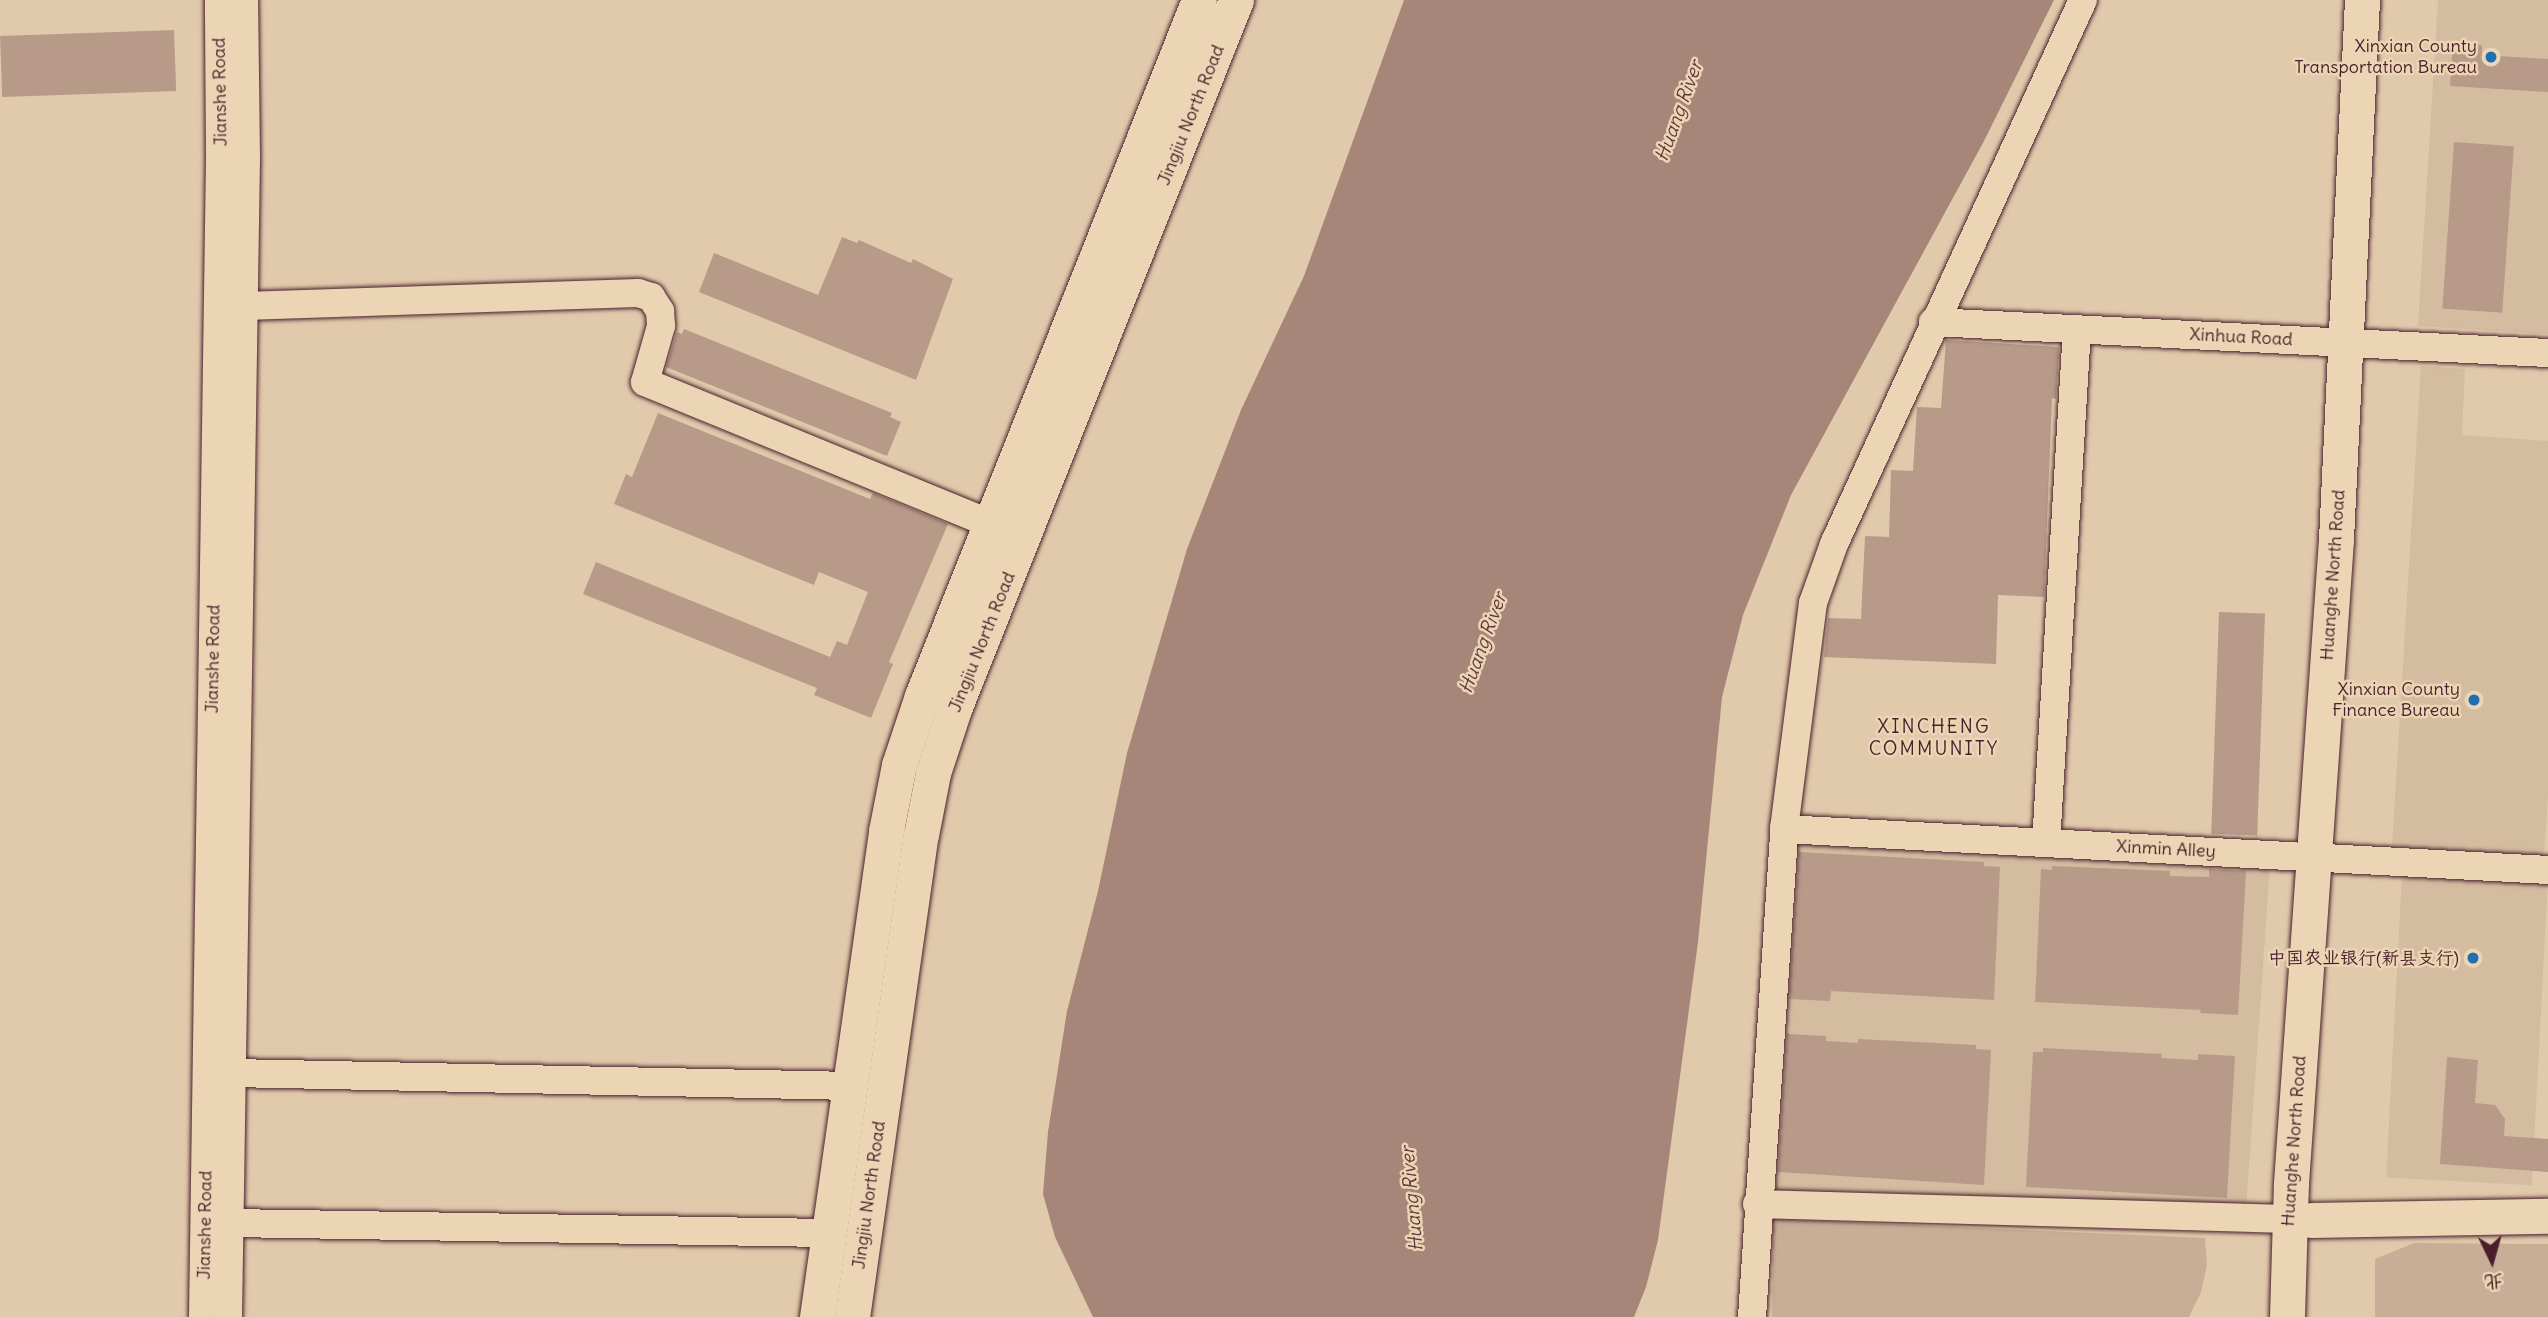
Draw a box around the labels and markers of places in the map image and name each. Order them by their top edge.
place label: Xinxian County Transportation Bureau [2294,36,2477,78]
marker: Xinxian County Transportation Bureau [2483,49,2499,65]
place label: Xinxian County Finance Bureau [2332,679,2460,722]
marker: Xinxian County Finance Bureau [2466,692,2482,708]
place label: 中国农业银行(新县支行) [2268,947,2459,969]
marker: 中国农业银行(新县支行) [2465,950,2481,966]

